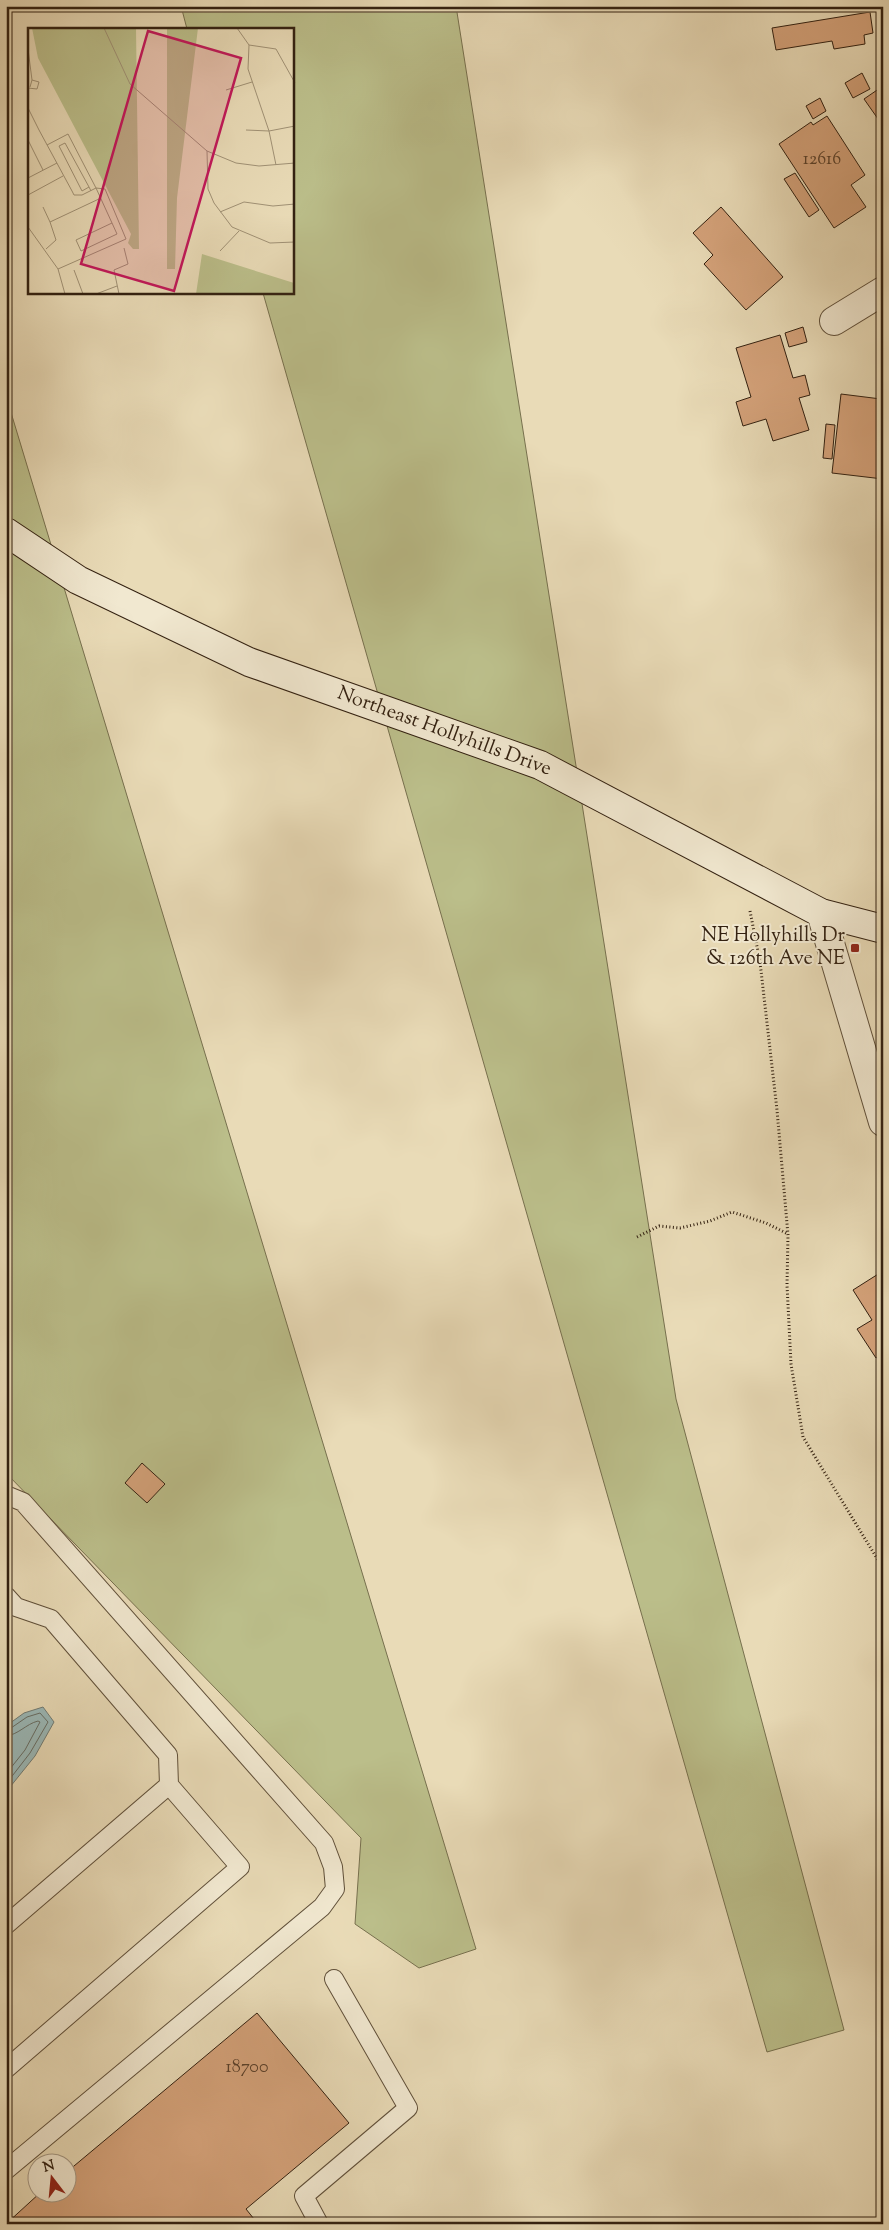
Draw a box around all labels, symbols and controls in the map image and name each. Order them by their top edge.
inset map [28,28,294,294]
house number: 12616 [803,147,841,173]
street label: Northeast Hollyhills Drive [333,680,555,784]
place label: NE Hollyhills Dr & 126th Ave NE [701,922,845,974]
marker: NE Hollyhills Dr & 126th Ave NE [849,942,861,954]
house number: 18700 [226,2055,268,2081]
north arrow [28,2152,78,2202]
text: N [41,2156,57,2179]

